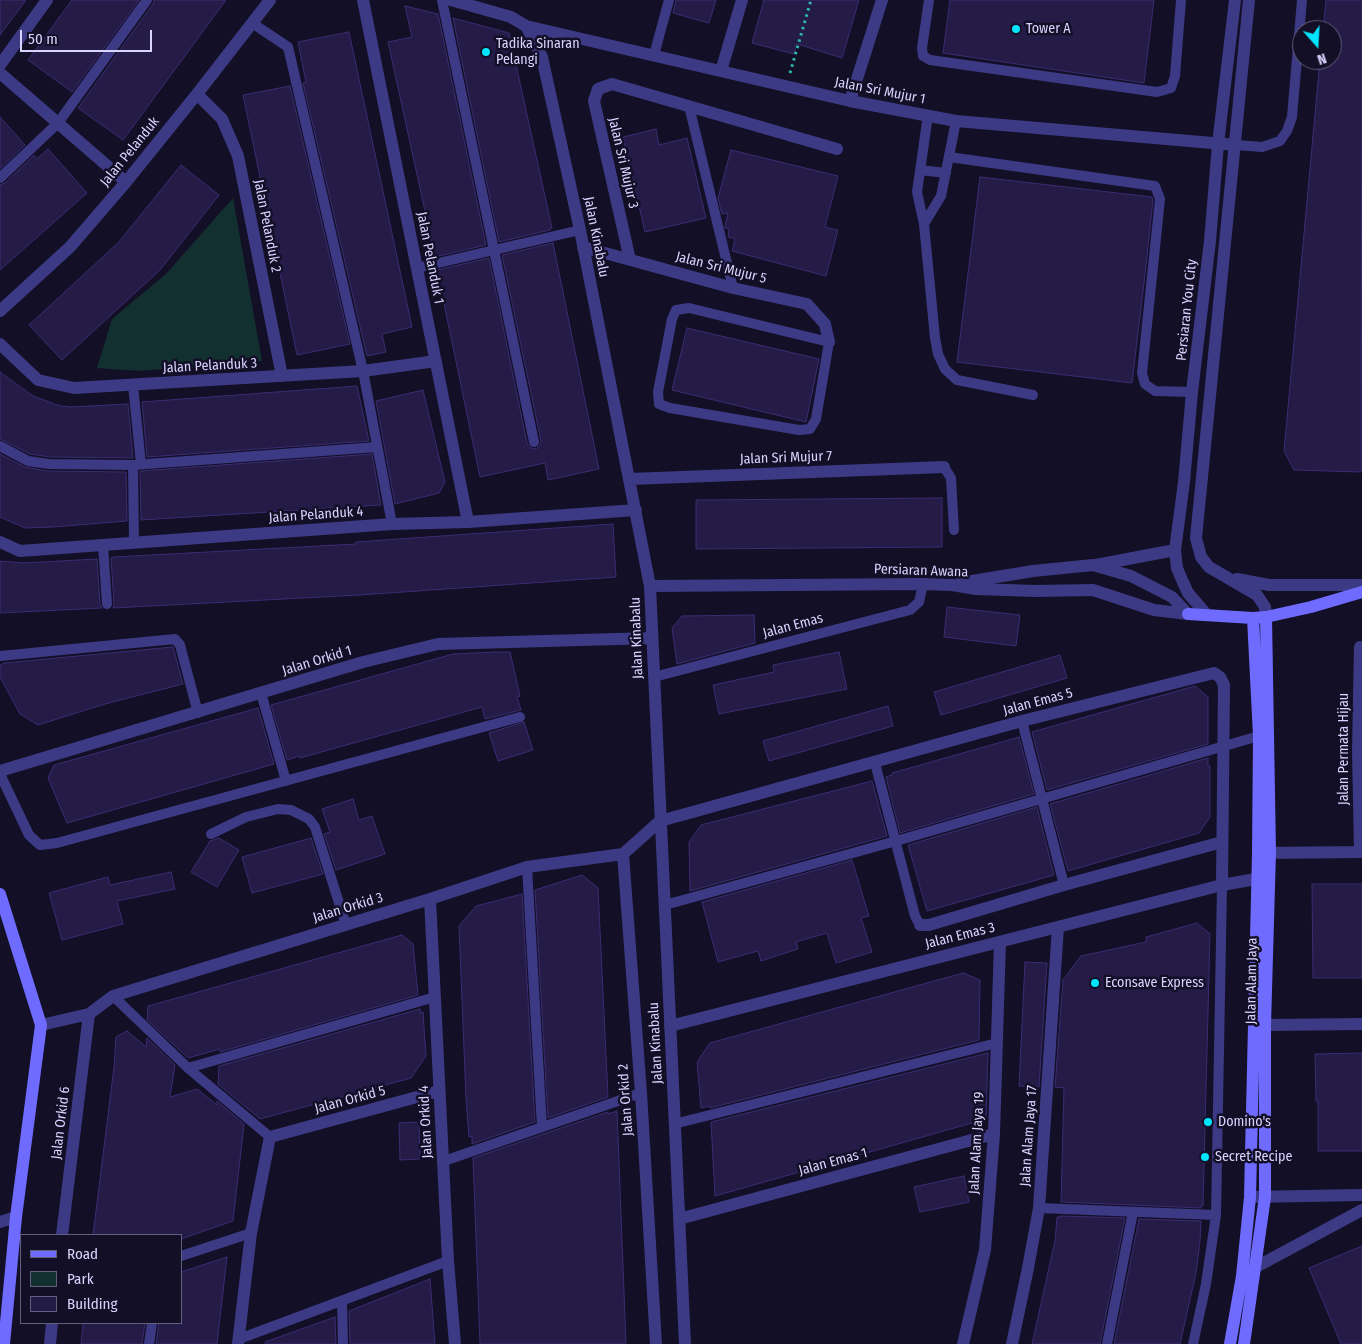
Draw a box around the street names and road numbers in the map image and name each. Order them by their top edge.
street label: Jalan Sri Mujur 1 [833,74,927,108]
street label: Jalan Pelanduk [97,114,163,190]
street label: Jalan Sri Mujur 3 [604,116,642,210]
street label: Jalan Pelanduk 2 [250,178,284,274]
street label: Jalan Kinabalu [580,195,612,279]
street label: Jalan Pelanduk 1 [413,211,447,305]
street label: Jalan Sri Mujur 5 [674,249,768,287]
street label: Persiaran You City [1173,258,1201,362]
street label: Jalan Pelanduk 3 [162,355,258,377]
street label: Jalan Sri Mujur 7 [740,448,832,468]
street label: Jalan Pelanduk 4 [268,503,364,527]
street label: Persiaran Awana [874,561,968,581]
street label: Jalan Kinabalu [627,597,647,679]
street label: Jalan Emas [761,610,825,642]
street label: Jalan Orkid 1 [280,642,354,680]
street label: Jalan Emas 5 [1001,685,1075,719]
street label: Jalan Permata Hijau [1336,693,1352,805]
street label: Jalan Orkid 3 [311,889,385,927]
street label: Jalan Emas 3 [923,919,997,953]
street label: Jalan Alam Jaya [1243,937,1261,1025]
street label: Jalan Kinabalu [645,1002,667,1084]
street label: Jalan Orkid 2 [615,1063,637,1137]
street label: Jalan Orkid 5 [313,1082,387,1118]
street label: Jalan Orkid 4 [416,1085,436,1159]
street label: Jalan Alam Jaya 17 [1017,1085,1041,1187]
street label: Jalan Orkid 6 [48,1086,74,1160]
street label: Jalan Alam Jaya 19 [966,1091,988,1195]
street label: Jalan Emas 1 [797,1145,869,1179]

